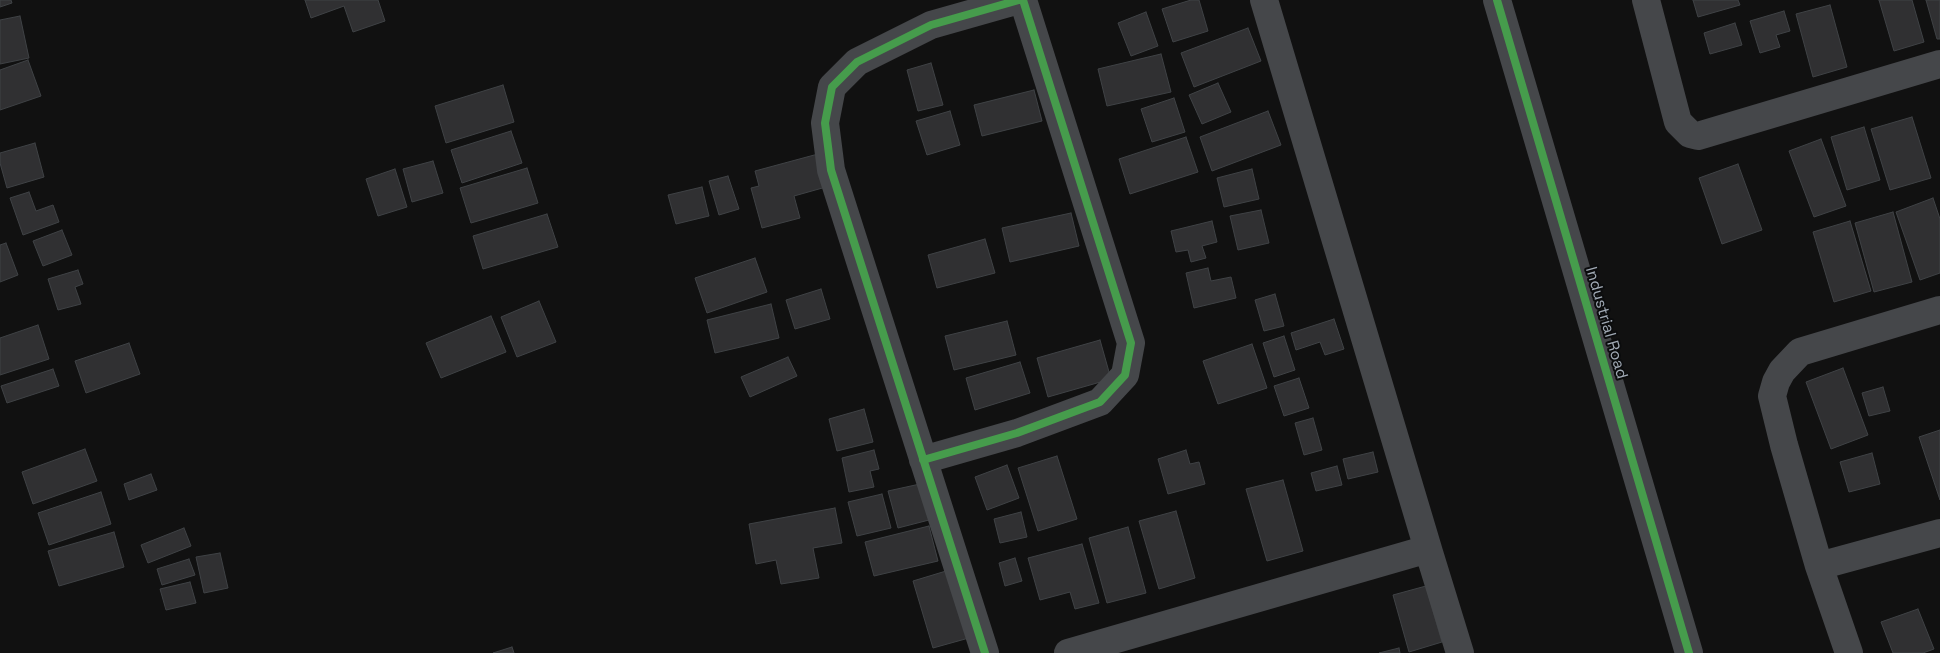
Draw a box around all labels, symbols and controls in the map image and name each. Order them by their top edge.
street label: Industrial Road [1581,265,1631,381]

